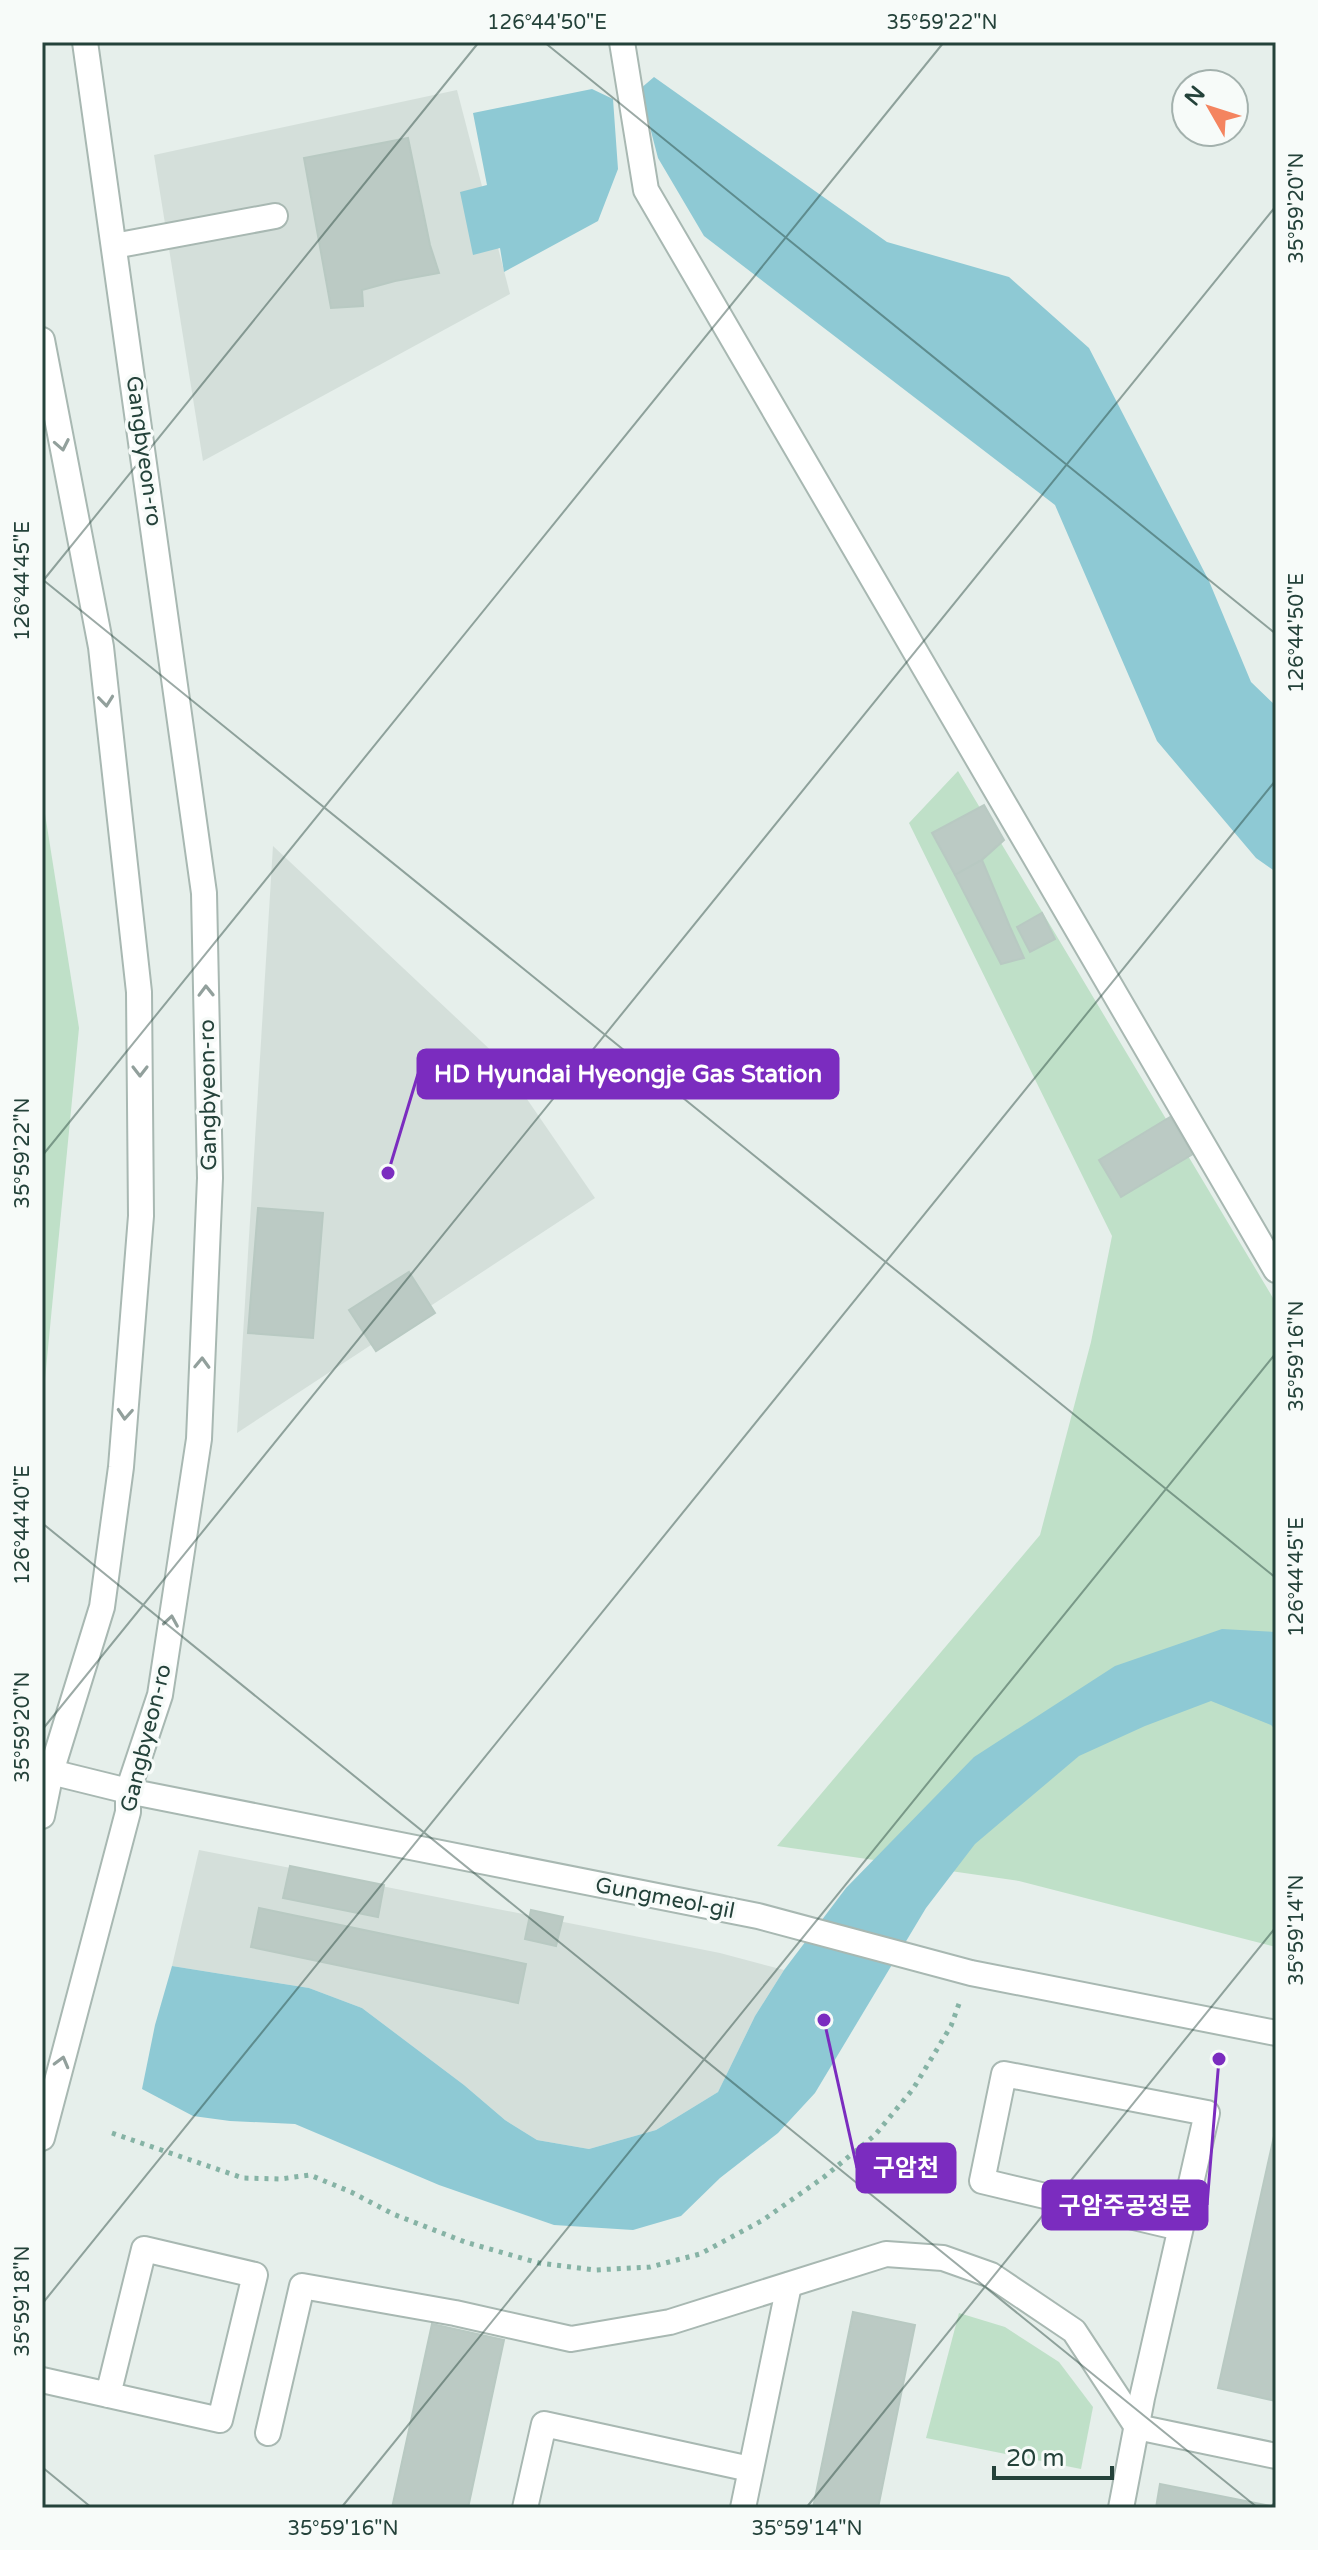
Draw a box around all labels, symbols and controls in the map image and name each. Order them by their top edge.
text: 126°44'50"E [487,11,607,35]
text: 35°59'22"N [886,11,998,35]
north arrow [1170,68,1250,148]
text: N [1180,81,1211,111]
text: 35°59'20"N [1285,152,1309,264]
street label: Gangbyeon-ro [121,374,167,528]
one-way arrow [52,438,69,451]
text: 126°44'45"E [11,521,35,641]
text: 126°44'50"E [1285,573,1309,693]
one-way arrow [98,695,115,708]
one-way arrow [197,984,215,997]
street label: Gangbyeon-ro [194,1019,222,1171]
callout: HD Hyundai Hyeongje Gas Station [418,1050,838,1098]
text: HD Hyundai Hyeongje Gas Station [434,1060,822,1089]
one-way arrow [131,1065,148,1078]
text: 35°59'22"N [11,1097,35,1209]
text: 35°59'16"N [1285,1300,1309,1412]
one-way arrow [194,1356,211,1369]
one-way arrow [117,1408,134,1421]
text: 126°44'40"E [11,1465,35,1585]
text: 126°44'45"E [1285,1517,1309,1637]
one-way arrow [162,1614,179,1627]
street label: Gangbyeon-ro [115,1661,177,1815]
text: 35°59'20"N [11,1671,35,1783]
street label: Gungmeol-gil [593,1872,737,1924]
text: 35°59'14"N [1285,1874,1309,1986]
one-way arrow [53,2056,70,2070]
callout: 구암천 [857,2144,955,2192]
text: 구암천 [873,2154,939,2183]
callout: 구암주공정문 [1043,2181,1207,2229]
text: 구암주공정문 [1059,2192,1191,2221]
text: 35°59'18"N [11,2245,35,2357]
scale bar [994,2430,1112,2480]
text: 20 m [1006,2444,1064,2473]
text: 35°59'16"N [287,2517,399,2541]
text: 35°59'14"N [751,2517,863,2541]

